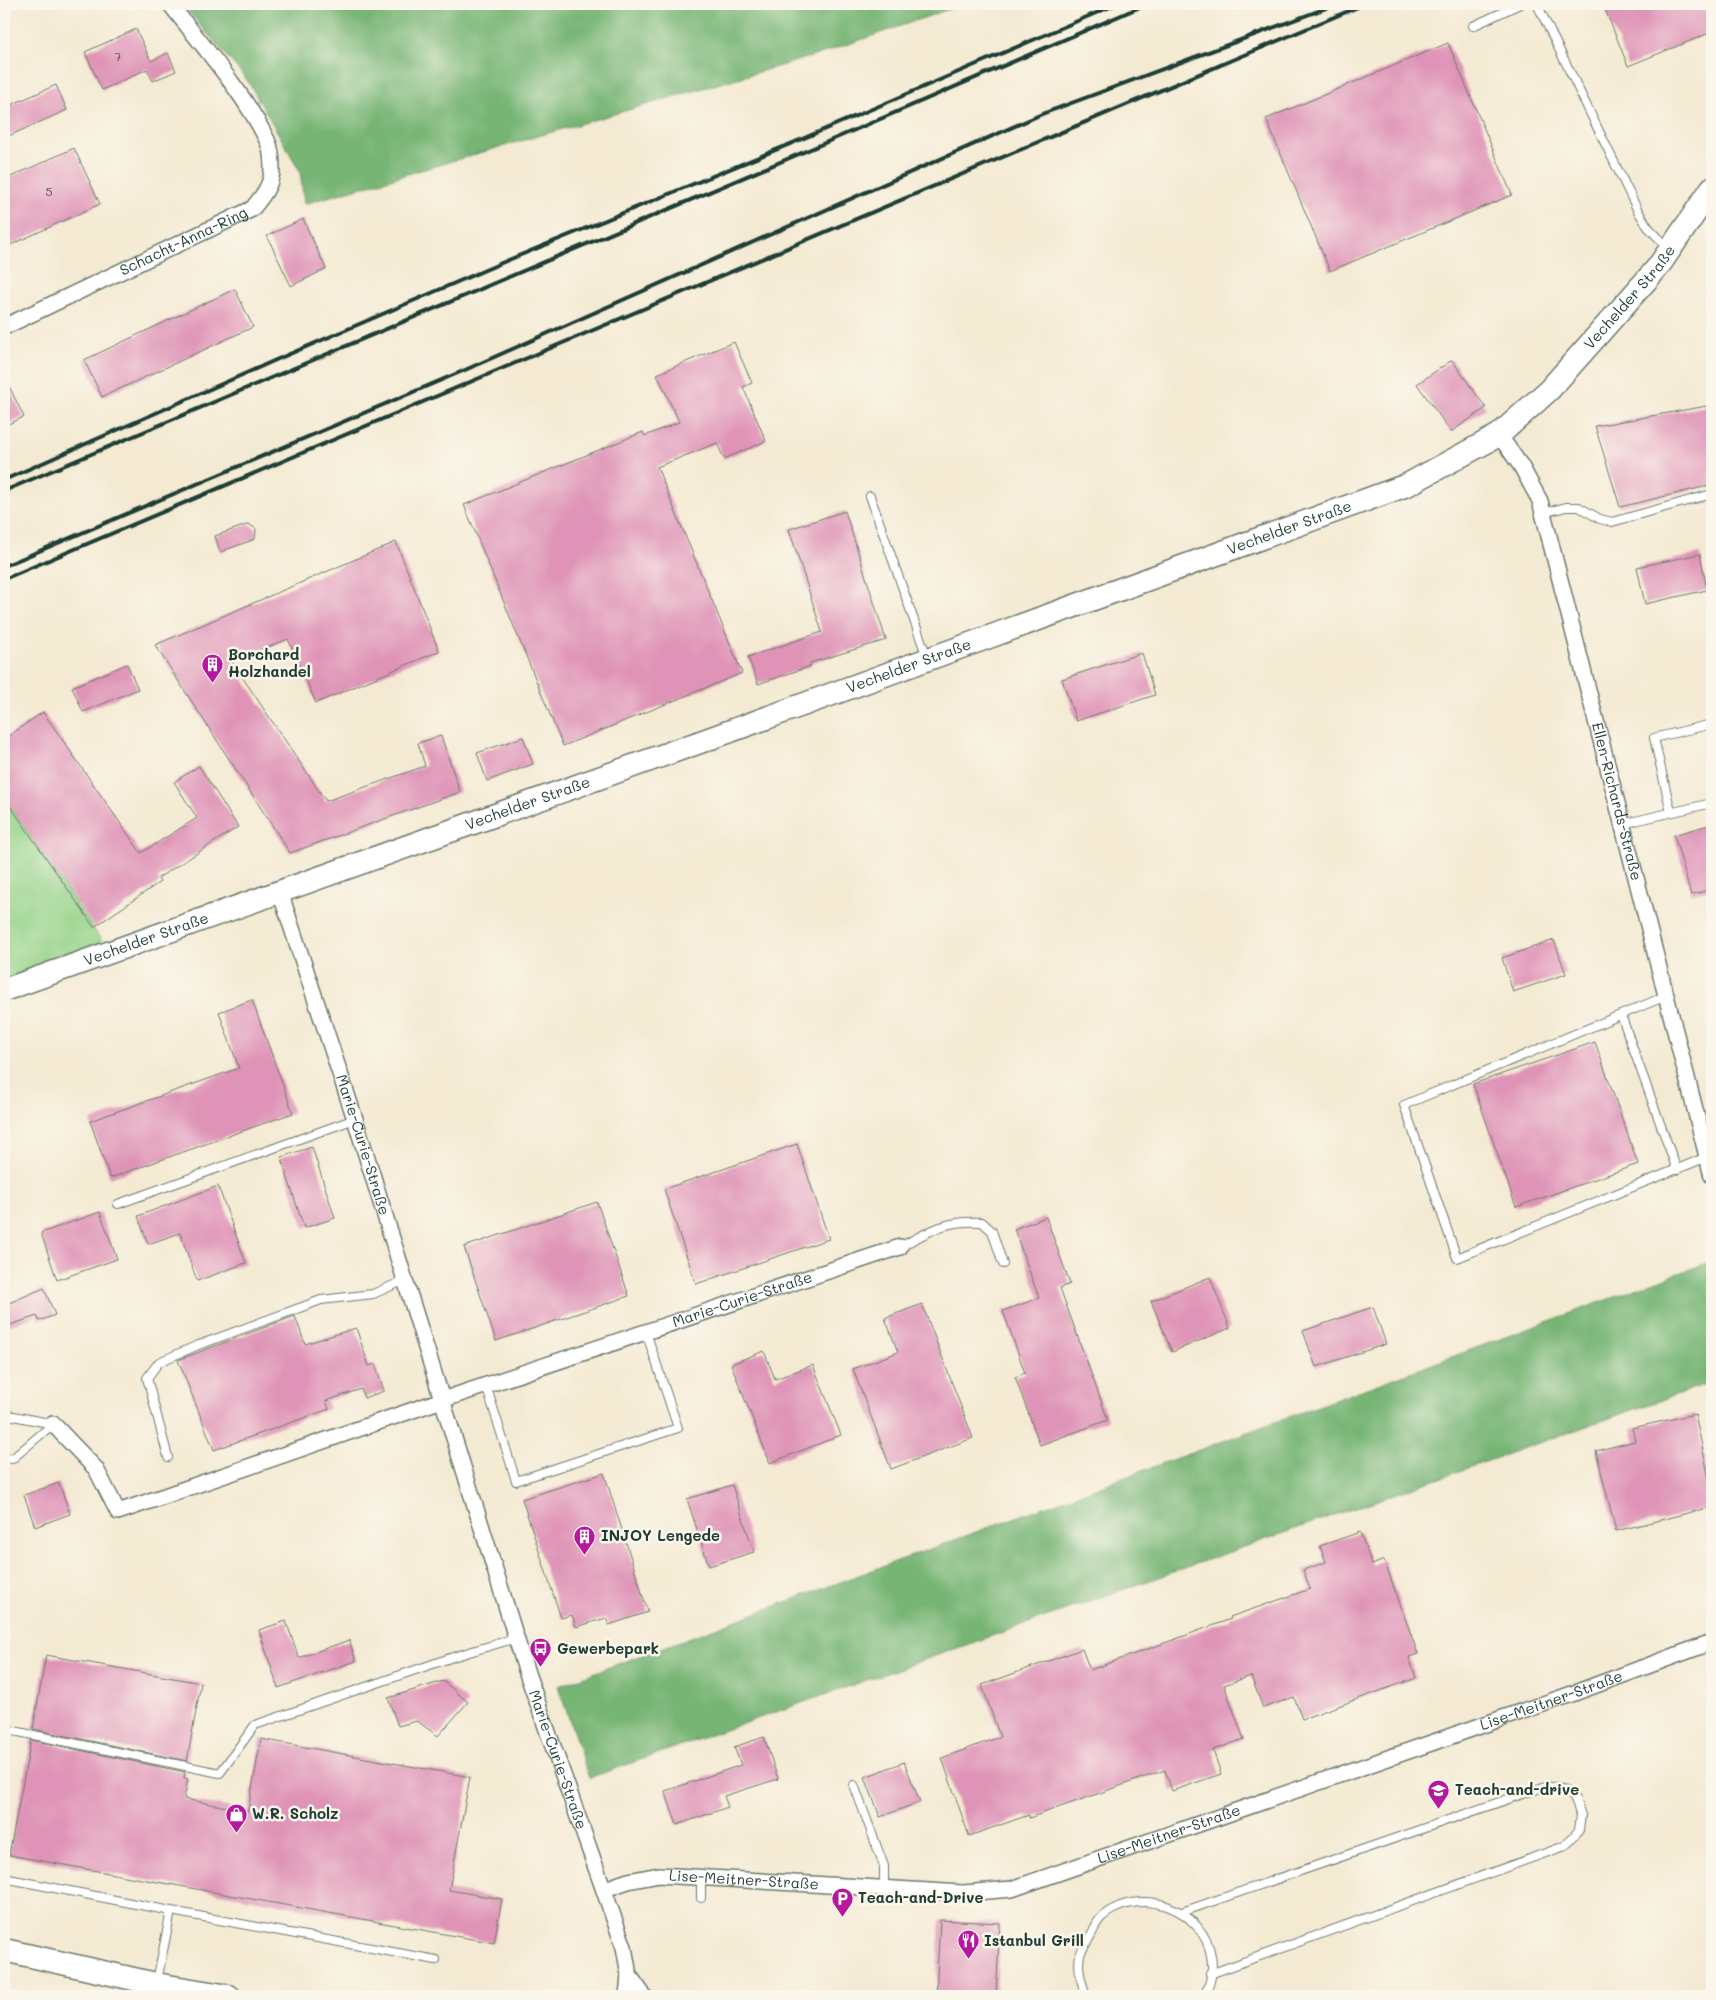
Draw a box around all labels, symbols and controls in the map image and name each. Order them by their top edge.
house number: 7 [115,48,122,64]
house number: 5 [46,183,53,199]
street label: Schacht-Anna-Ring [116,202,251,280]
street label: Vechelder Straße [1579,241,1679,353]
street label: Vechelder Straße [1224,495,1354,559]
street label: Vechelder Straße [843,633,974,697]
place label: Borchard Holzhandel [228,644,311,681]
building icon: Borchard Holzhandel [200,652,224,683]
street label: Ellen-Richards-Straße [1588,720,1647,882]
street label: Vechelder Straße [462,771,593,834]
street label: Vechelder Straße [81,907,211,970]
street label: Marie-Curie-Straße [332,1072,395,1217]
street label: Marie-Curie-Straße [669,1266,815,1331]
building icon: INJOY Lengede [573,1524,597,1555]
place label: INJOY Lengede [601,1525,720,1545]
bus stop icon: Gewerbepark [529,1637,553,1668]
place label: Gewerbepark [557,1638,659,1658]
street label: Lise-Meitner-Straße [1477,1665,1625,1734]
street label: Marie-Curie-Straße [525,1687,592,1832]
school or university icon: Teach-and-drive [1427,1778,1451,1809]
place label: Teach-and-drive [1455,1779,1579,1799]
street label: Lise-Meitner-Straße [1095,1799,1243,1867]
shop icon: W.R. Scholz [224,1802,248,1833]
place label: W.R. Scholz [252,1803,339,1823]
street label: Lise-Meitner-Straße [668,1865,820,1893]
parking icon: Teach-and-Drive [830,1886,854,1917]
place label: Teach-and-Drive [858,1887,983,1907]
restaurant icon: Istanbul Grill [956,1929,980,1960]
place label: Istanbul Grill [984,1930,1084,1950]

